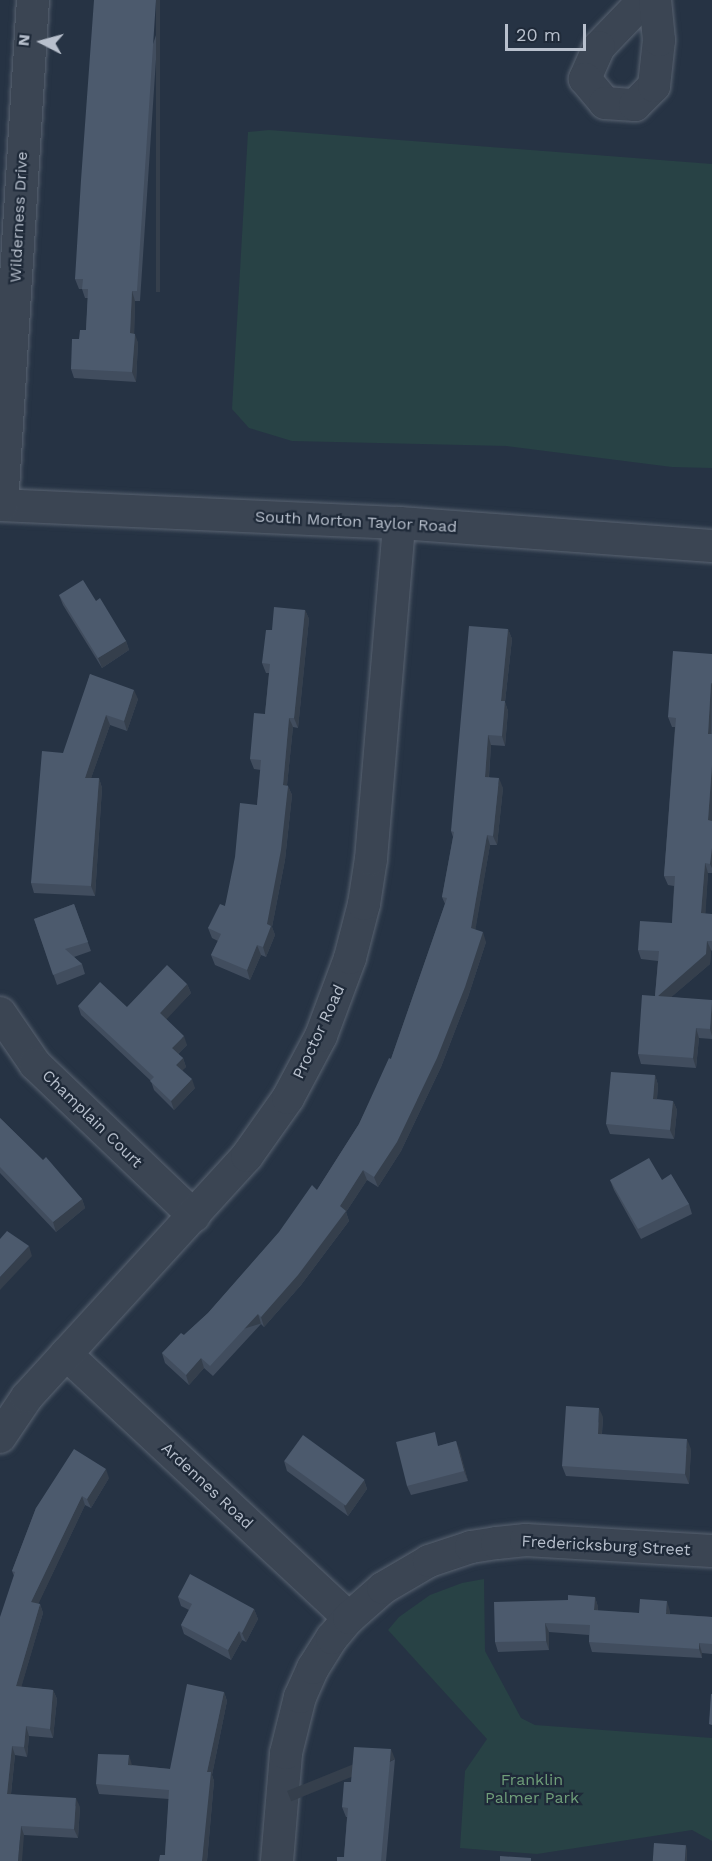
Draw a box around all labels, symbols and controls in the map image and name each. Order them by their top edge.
north arrow [12,12,72,72]
scale bar [508,12,589,50]
text: 20 m [516,24,561,45]
text: N [14,33,34,47]
street label: Wilderness Drive [6,151,32,283]
street label: South Morton Taylor Road [254,507,458,537]
street label: Proctor Road [289,982,349,1082]
street label: Champlain Court [38,1066,146,1172]
street label: Ardennes Road [157,1439,257,1533]
street label: Fredericksburg Street [521,1532,691,1560]
park label: Franklin Palmer Park [485,1770,579,1808]

